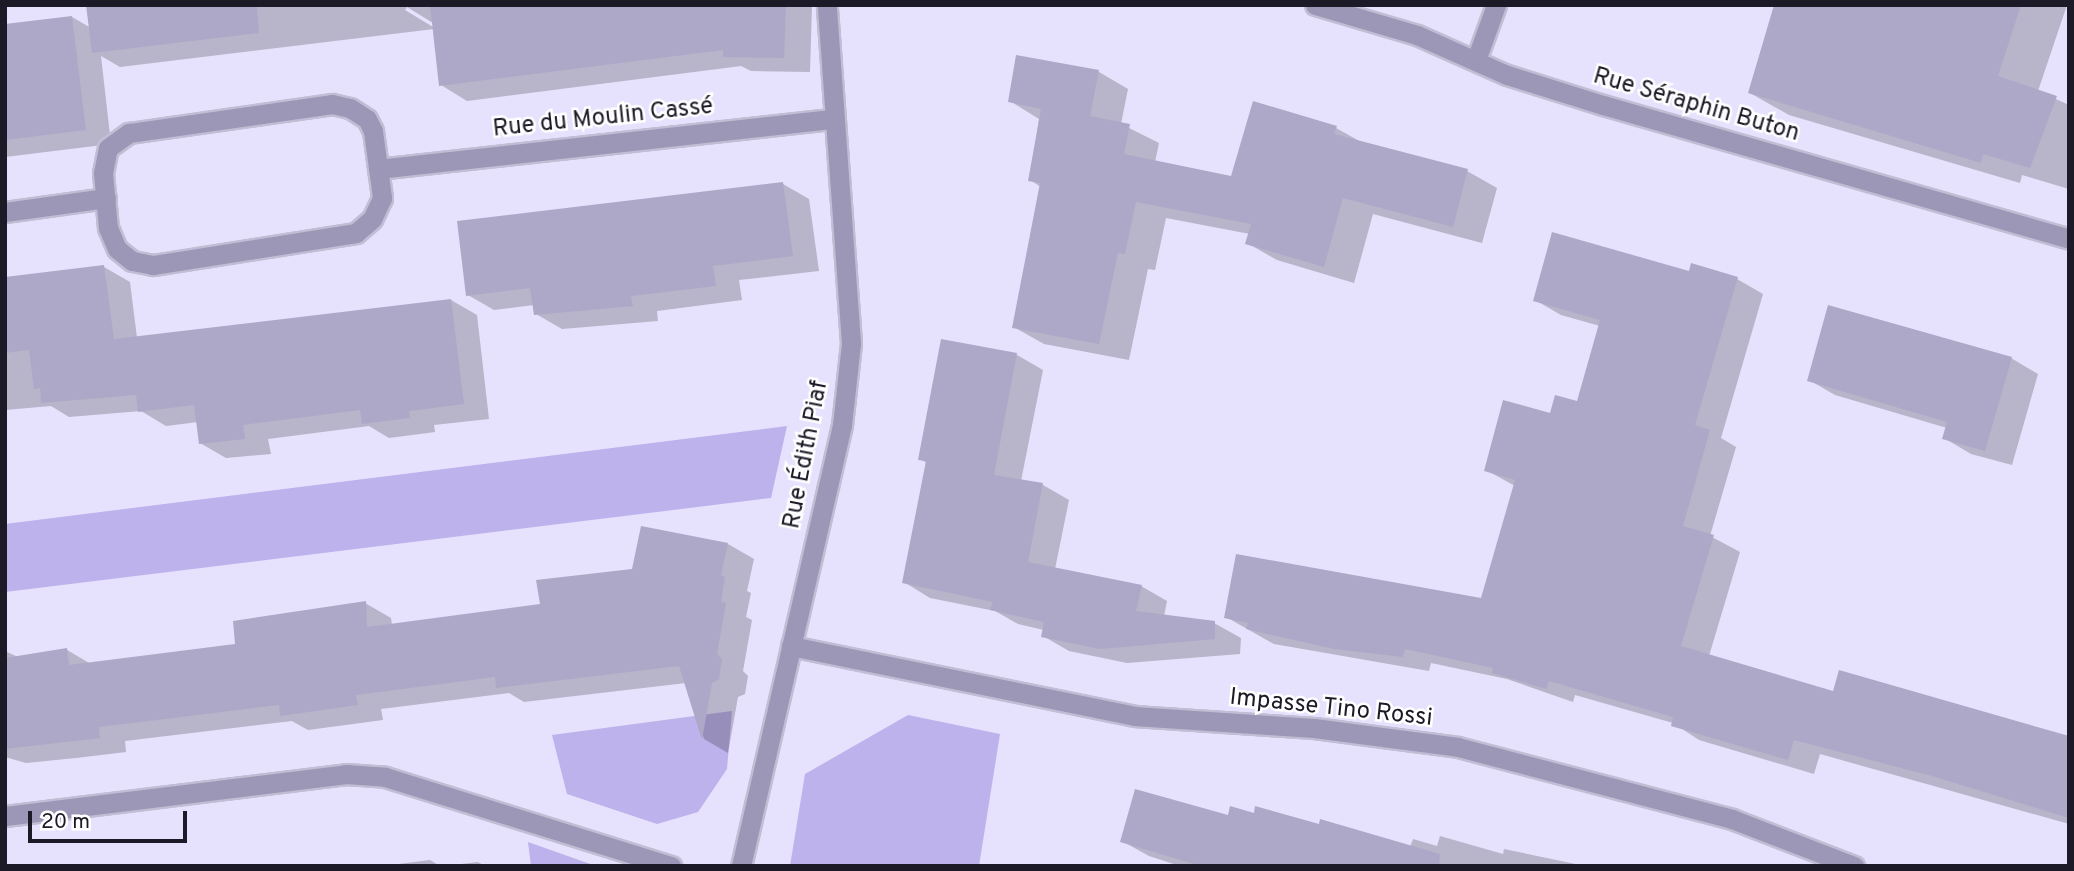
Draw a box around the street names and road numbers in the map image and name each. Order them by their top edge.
street label: Rue Séraphin Buton [1589,63,1803,149]
street label: Rue du Moulin Cassé [491,93,715,145]
street label: Rue Édith Piaf [779,379,835,531]
street label: Impasse Tino Rossi [1228,684,1434,734]

